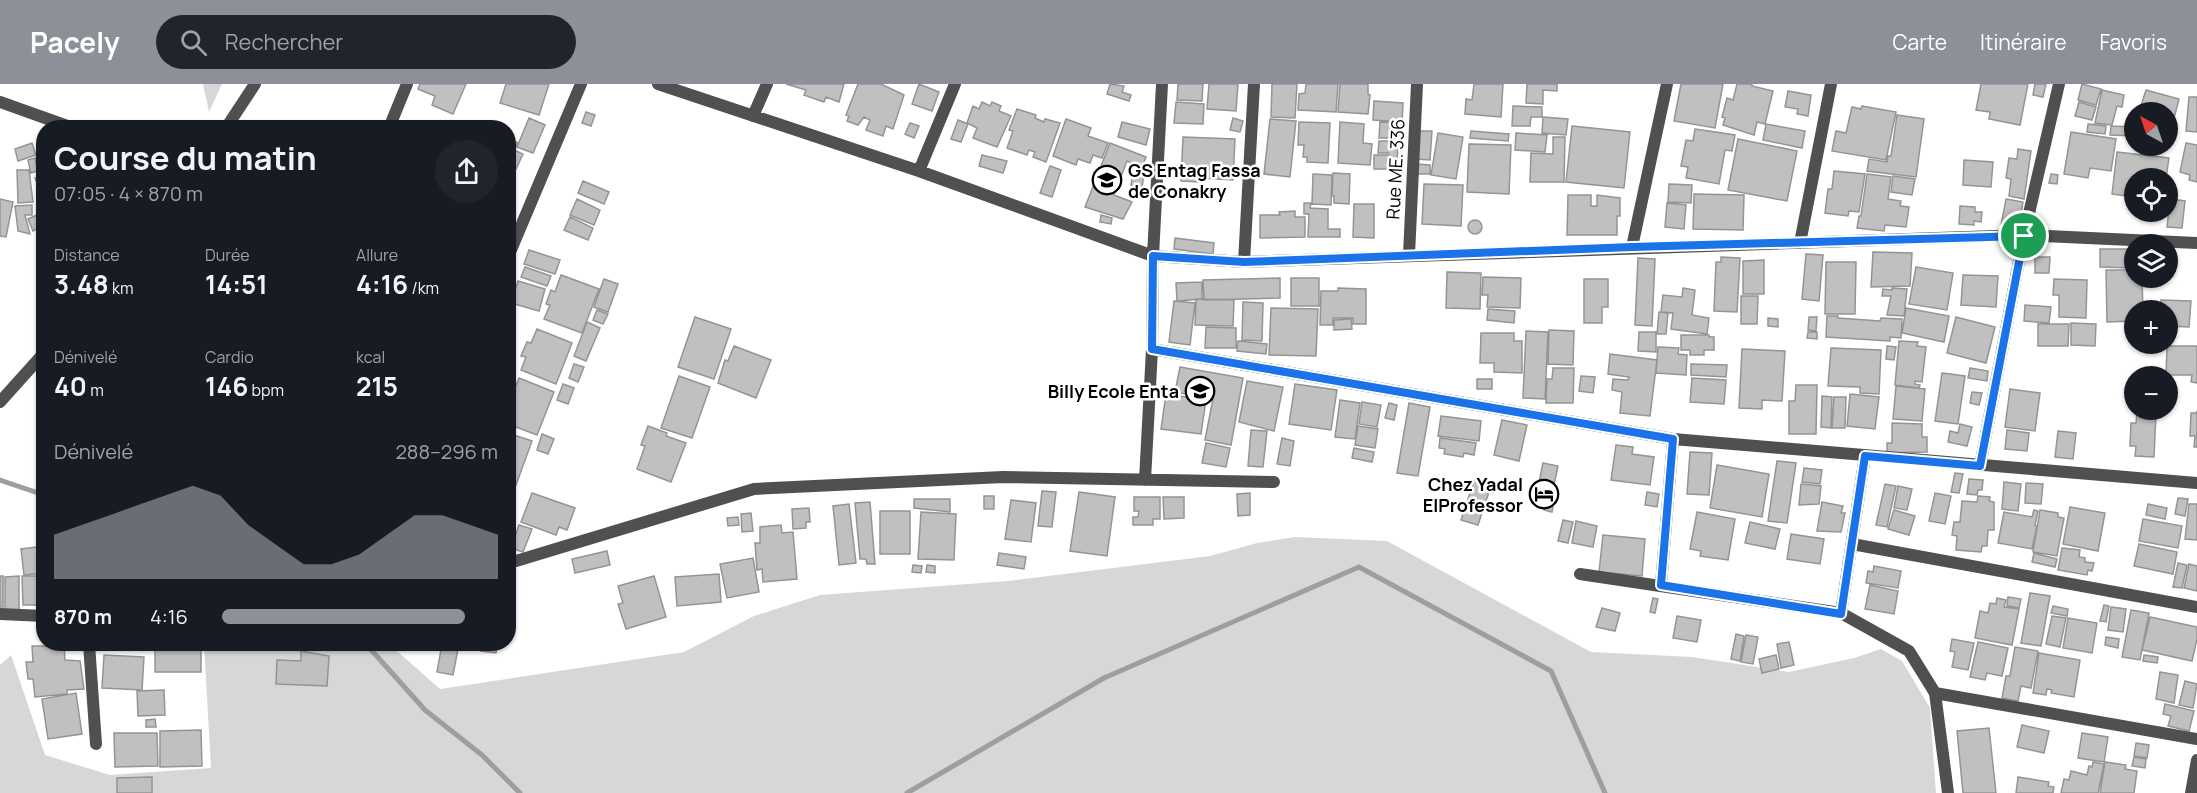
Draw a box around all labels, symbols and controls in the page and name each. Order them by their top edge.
search box [156,15,576,69]
text: Pacely [30,23,120,61]
icon: search [177,26,210,59]
text: Rechercher [225,27,343,57]
text: Carte [1893,28,1947,56]
text: Itinéraire [1980,28,2066,56]
text: Favoris [2099,28,2167,56]
north arrow [2124,102,2178,156]
map controls [2124,102,2178,420]
street label: Rue ME. 336 [1380,118,1410,220]
text: Course du matin [54,135,317,180]
button: share [435,140,498,203]
place label: GS Entag Fassa de Conakry [1128,158,1261,203]
school or university icon: GS Entag Fassa de Conakry [1091,164,1123,196]
button: locate [2124,168,2178,222]
text: 07:05 · 4 × 870 m [54,180,203,207]
pin [1998,210,2049,261]
icon: arrive [2007,219,2040,252]
button: layers [2124,234,2178,288]
text: Distance [54,244,120,266]
text: Durée [205,244,250,266]
text: Allure [356,244,398,266]
text: 3.48 [54,266,109,302]
text: 14:51 [205,266,268,302]
text: 4:16 [356,266,408,302]
text: km [109,277,133,299]
text: /km [408,277,439,299]
button: + [2124,300,2178,354]
text: Dénivelé [54,346,117,368]
text: Cardio [205,346,254,368]
text: kcal [356,346,385,368]
button: − [2124,366,2178,420]
text: 40 [54,368,87,404]
text: 146 [205,368,248,404]
text: 215 [356,368,398,404]
school or university icon: Billy Ecole Enta [1184,375,1216,407]
text: m [87,379,104,401]
text: bpm [248,379,284,401]
place label: Billy Ecole Enta [1048,379,1179,403]
text: Dénivelé [54,438,133,465]
text: 288–296 m [395,438,498,465]
place label: Chez Yadal ElProfessor [1423,472,1523,517]
hotel icon: Chez Yadal ElProfessor [1528,478,1560,510]
text: 870 m [54,603,112,630]
text: 4:16 [150,603,188,630]

